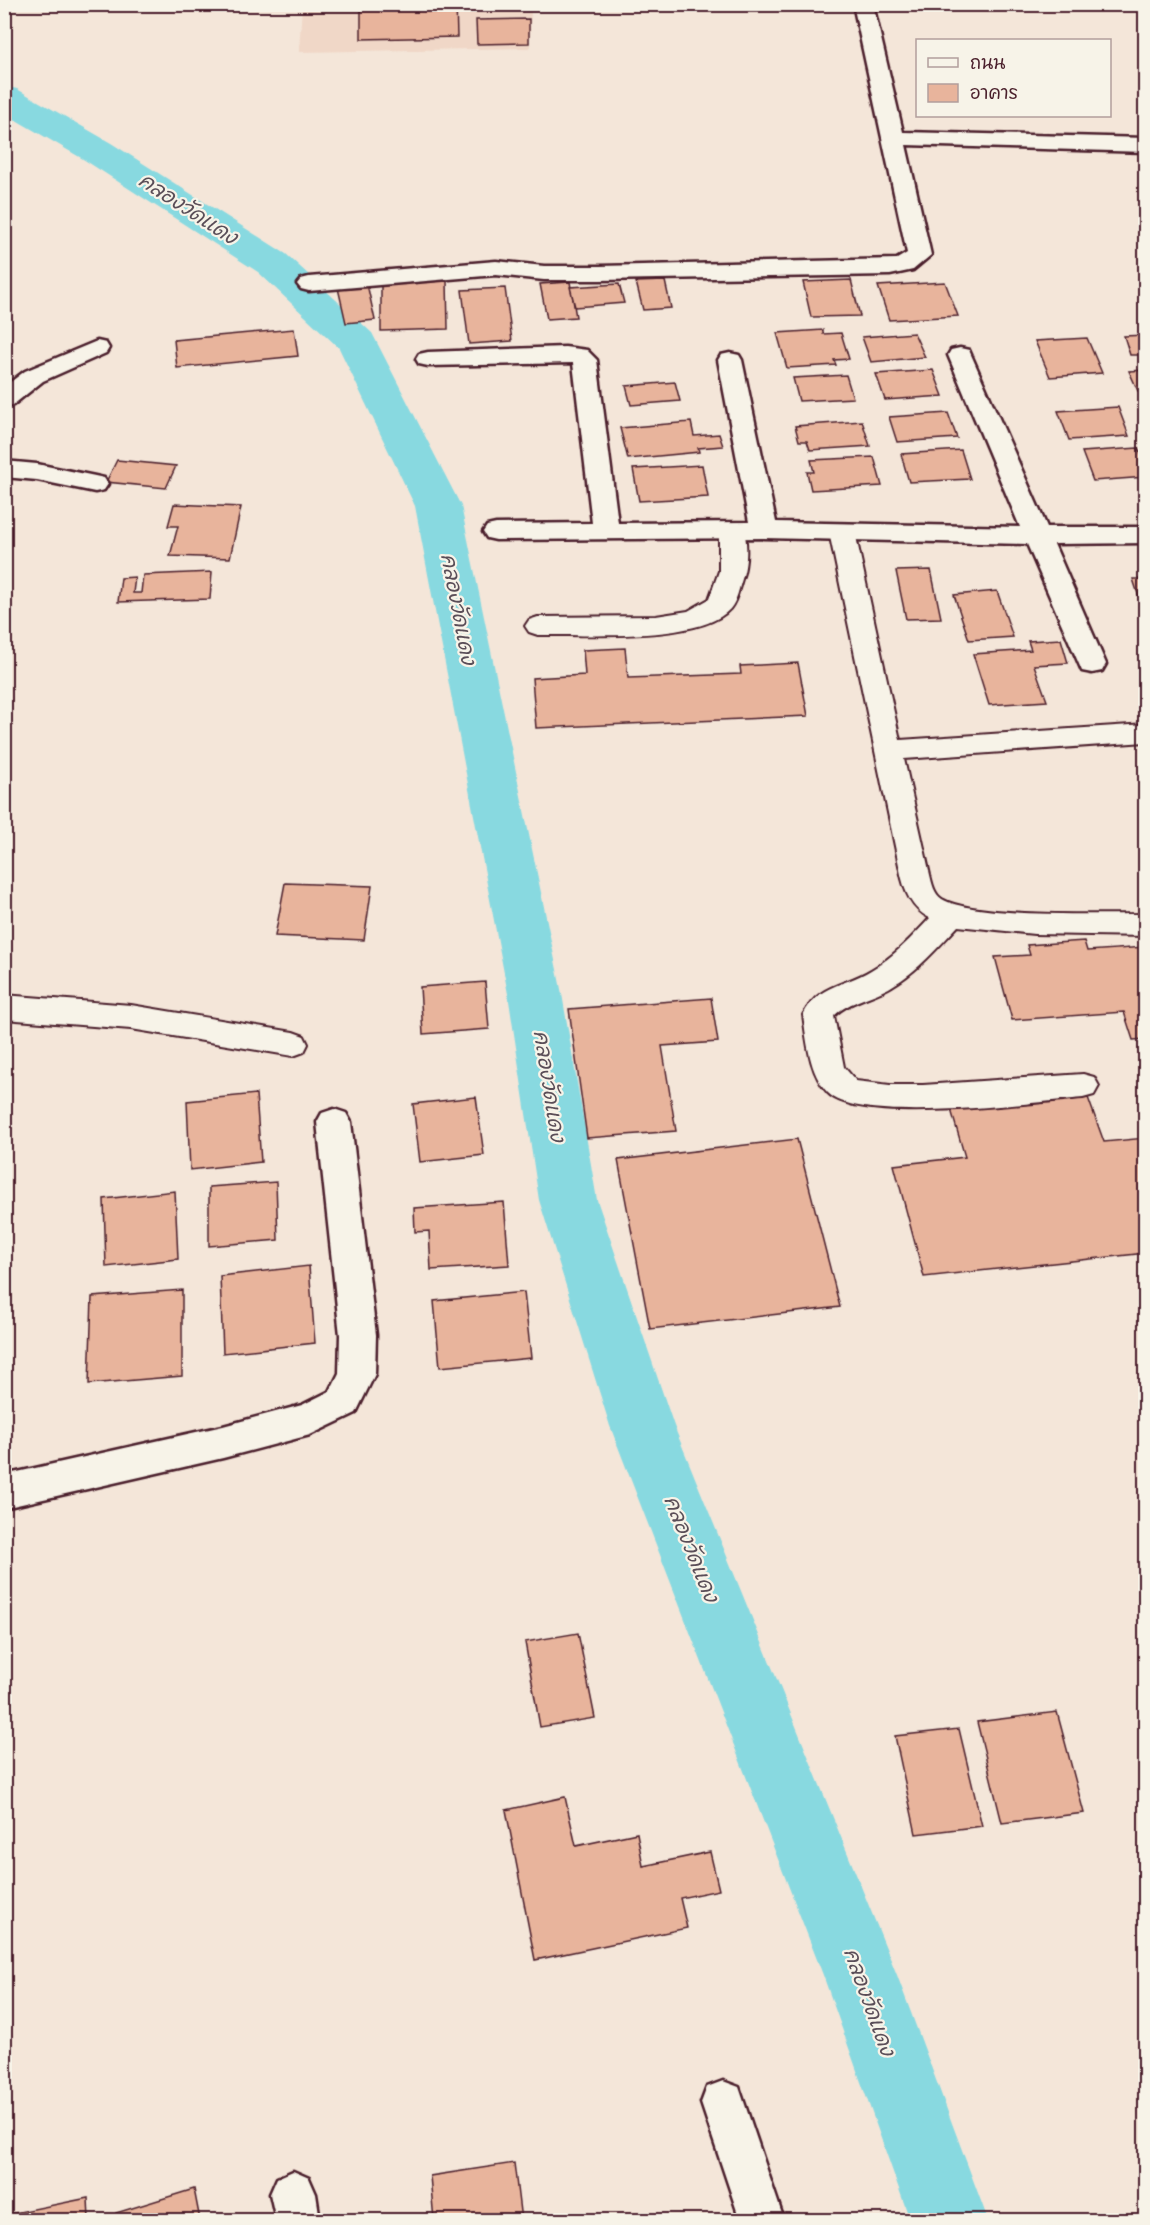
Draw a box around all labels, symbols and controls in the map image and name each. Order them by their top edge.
legend [916,39,1111,117]
text: ถนน [970,51,1005,76]
text: อาคาร [970,81,1018,106]
water label: คลองวัดแดง [133,166,244,252]
water label: คลองวัดแดง [433,551,483,668]
water label: คลองวัดแดง [526,1028,572,1145]
water label: คลองวัดแดง [656,1491,726,1608]
water label: คลองวัดแดง [836,1944,902,2061]

